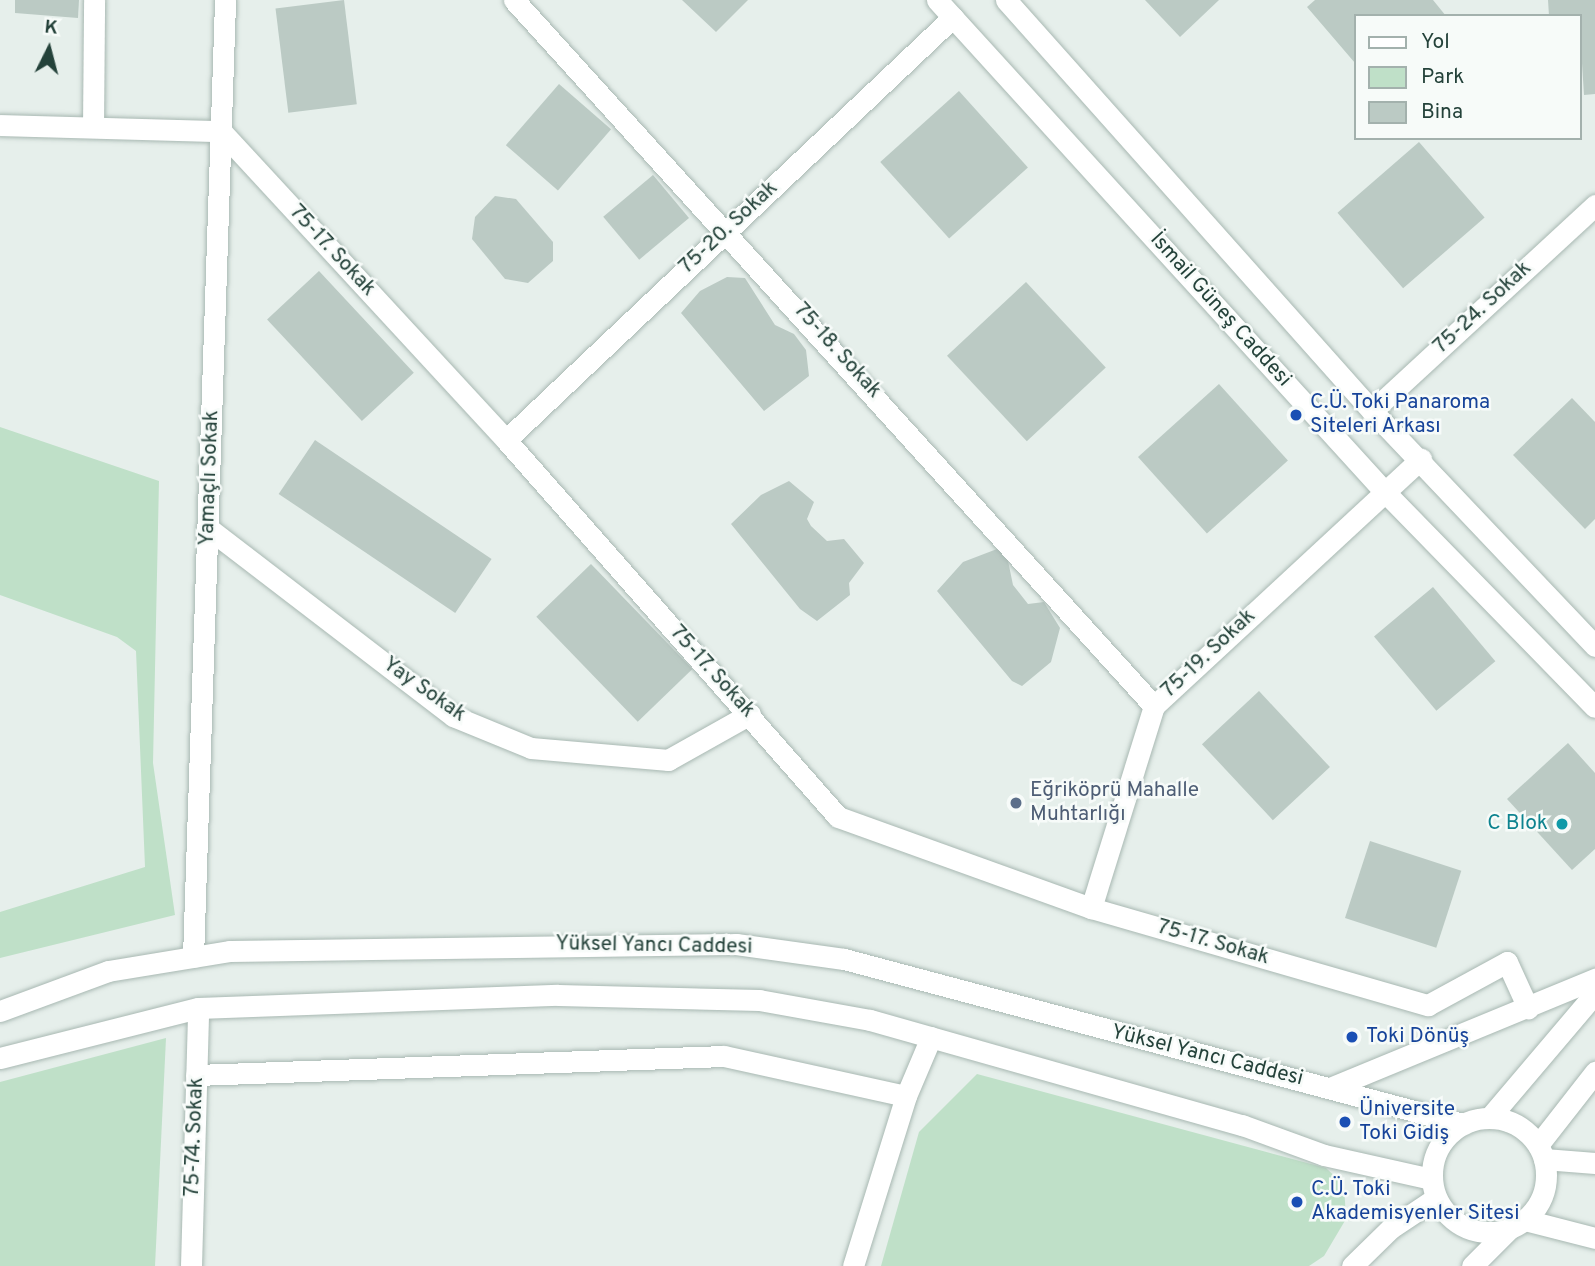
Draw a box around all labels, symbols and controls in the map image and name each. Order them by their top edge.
north arrow [14,14,84,84]
legend [1354,14,1581,140]
text: K [43,15,59,41]
text: Yol [1421,29,1450,56]
text: Park [1421,64,1464,91]
text: Bina [1421,99,1463,126]
street label: 75-20. Sokak [675,176,783,280]
street label: 75-17. Sokak [283,200,381,302]
street label: İsmail Güneş Caddesi [1144,228,1296,392]
street label: 75-24. Sokak [1429,256,1537,360]
street label: 75-18. Sokak [788,298,886,404]
place label: C.Ü. Toki Panaroma Siteleri Arkası [1310,390,1491,440]
marker: C.Ü. Toki Panaroma Siteleri Arkası [1288,407,1304,423]
street label: Yamaçlı Sokak [195,410,225,546]
street label: 75-19. Sokak [1157,604,1261,704]
street label: 75-17. Sokak [664,621,760,723]
street label: Yay Sokak [378,652,470,728]
place label: Eğriköprü Mahalle Muhtarlığı [1030,778,1199,828]
marker: Eğriköprü Mahalle Muhtarlığı [1008,795,1024,811]
place label: C Blok [1487,811,1548,837]
marker: C Blok [1554,816,1570,832]
street label: 75-17. Sokak [1154,915,1272,971]
street label: Yüksel Yancı Caddesi [555,932,753,960]
street label: Yüksel Yancı Caddesi [1108,1020,1306,1092]
place label: Toki Dönüş [1366,1024,1469,1050]
marker: Toki Dönüş [1344,1029,1360,1045]
street label: 75-74. Sokak [180,1077,210,1197]
place label: Üniversite Toki Gidiş [1359,1097,1455,1147]
marker: Üniversite Toki Gidiş [1337,1114,1353,1130]
place label: C.Ü. Toki Akademisyenler Sitesi [1311,1177,1520,1227]
marker: C.Ü. Toki Akademisyenler Sitesi [1289,1194,1305,1210]

